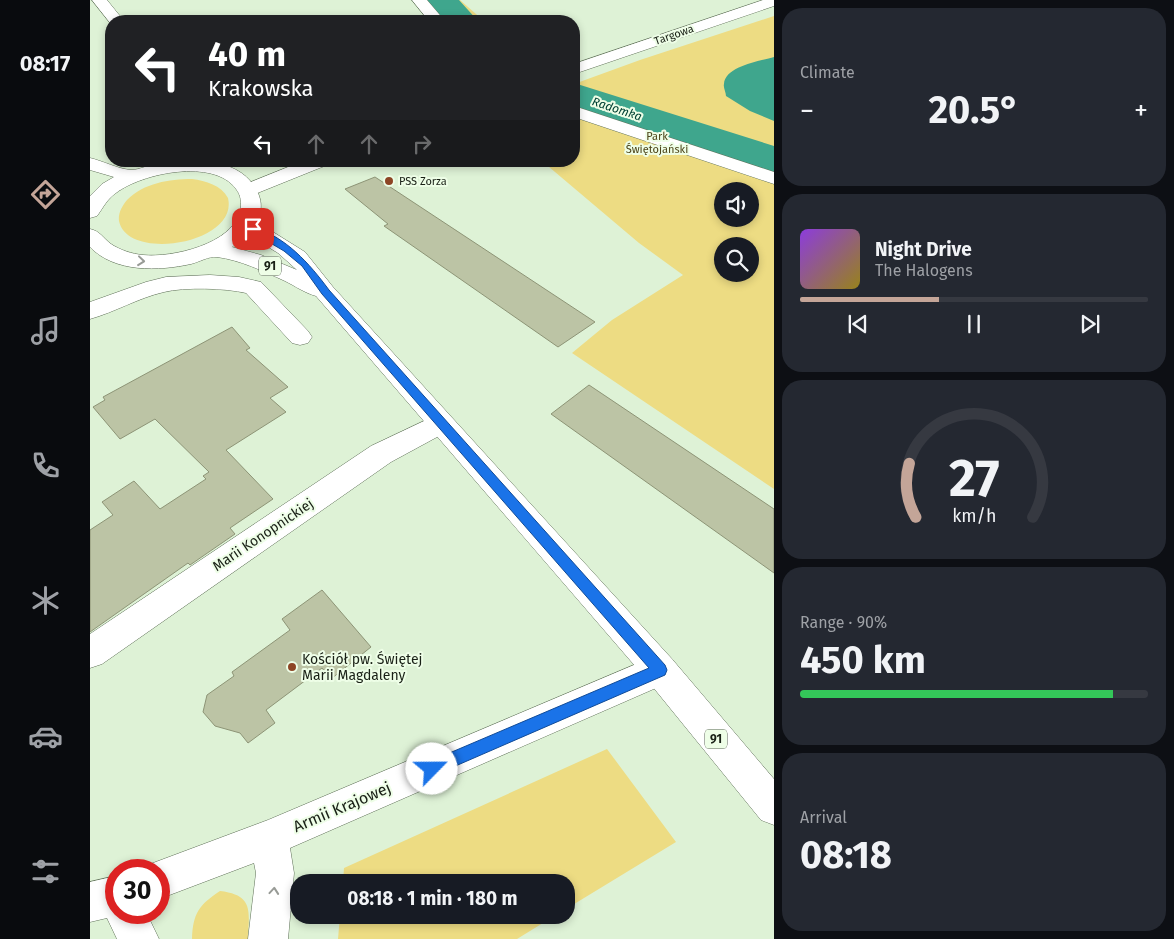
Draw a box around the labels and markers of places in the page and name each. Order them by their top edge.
marker: PSS Zorza [383,175,395,187]
place label: PSS Zorza [399,175,447,188]
pin [232,208,274,250]
place label: Kościół pw. Świętej Marii Magdaleny [302,650,422,684]
marker: Kościół pw. Świętej Marii Magdaleny [286,661,298,673]

